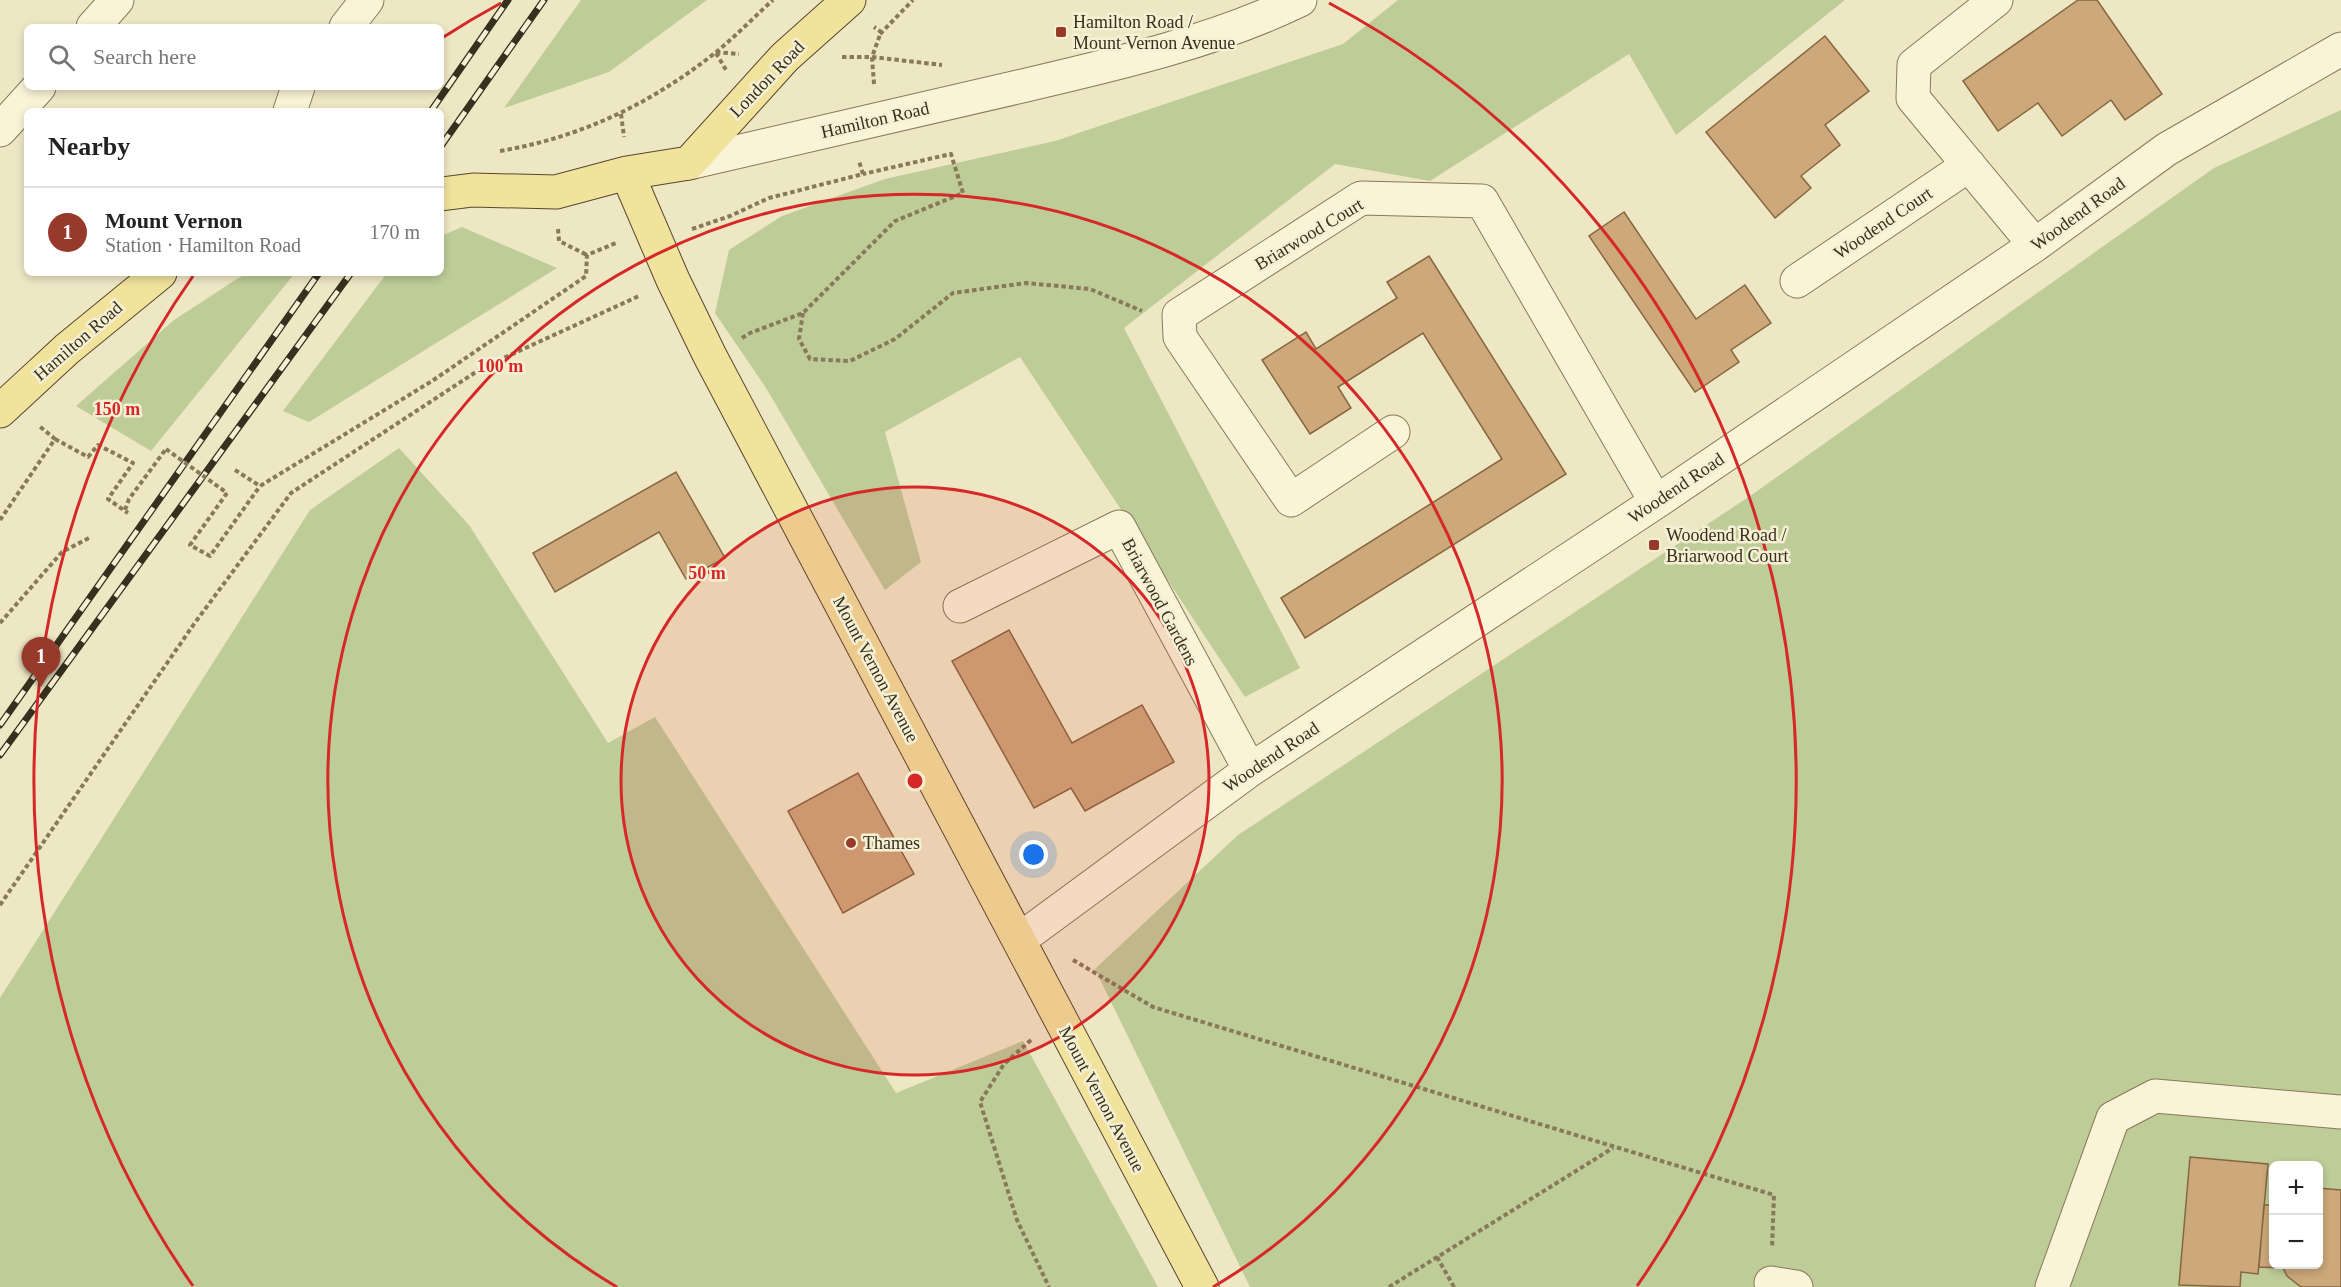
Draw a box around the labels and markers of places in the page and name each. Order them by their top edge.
place label: Hamilton Road / Mount Vernon Avenue [1073,12,1235,53]
marker: Hamilton Road / Mount Vernon Avenue [1054,25,1068,39]
place label: Woodend Road / Briarwood Court [1666,525,1788,566]
marker: Woodend Road / Briarwood Court [1647,538,1661,552]
pin: 1 [22,638,60,687]
centre of rings [905,771,925,791]
place label: Thames [863,833,920,853]
marker: Thames [844,836,858,850]

